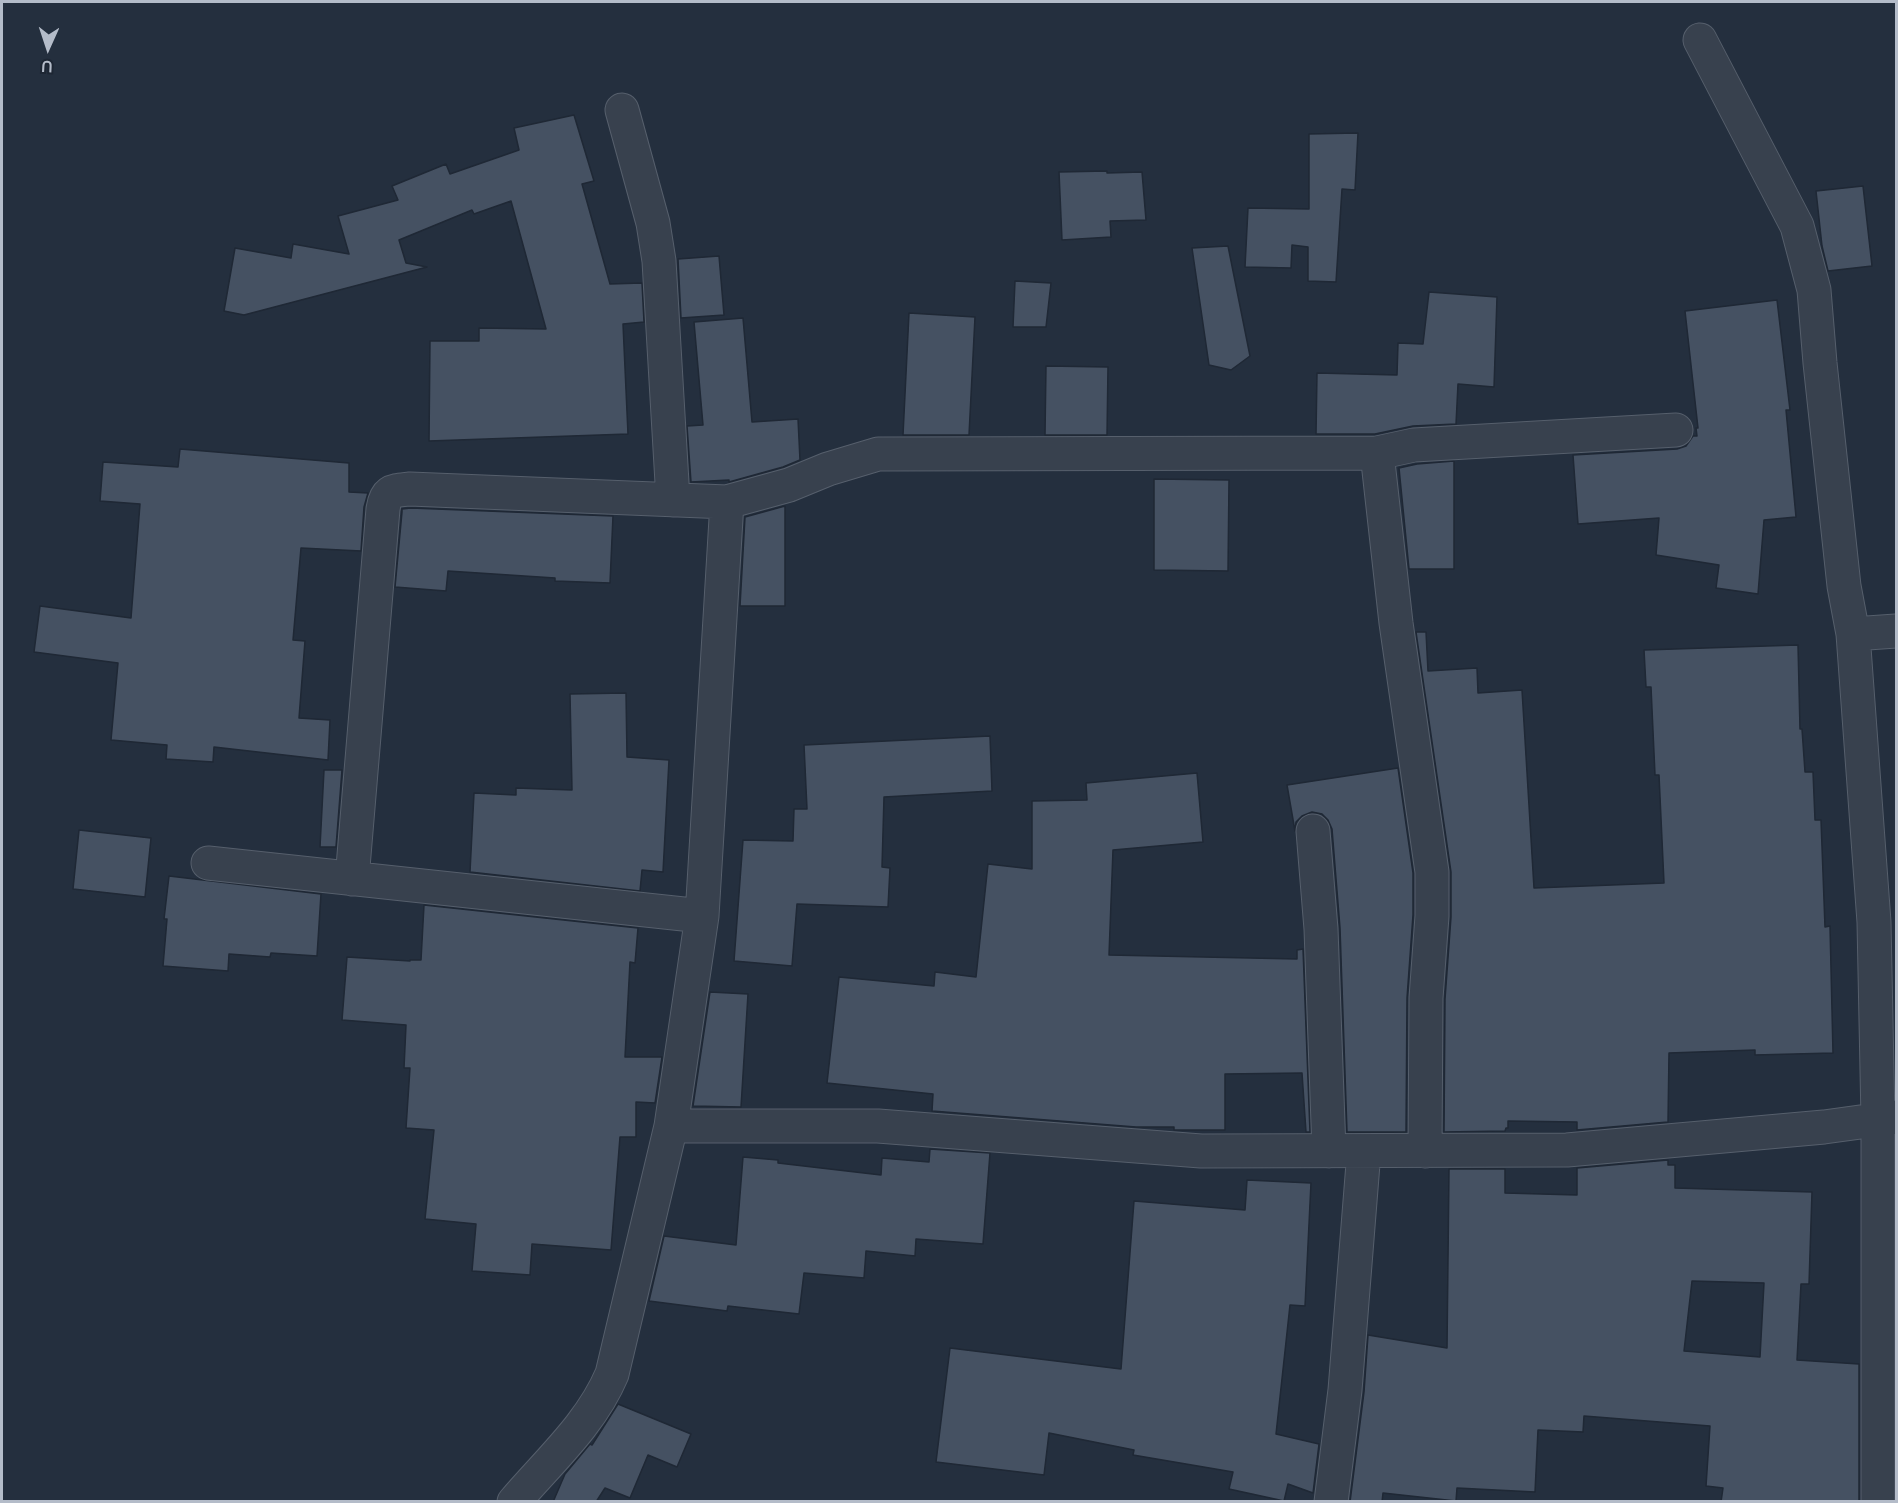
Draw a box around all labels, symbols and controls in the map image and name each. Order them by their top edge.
north arrow [18,18,78,78]
text: U [41,57,53,76]

